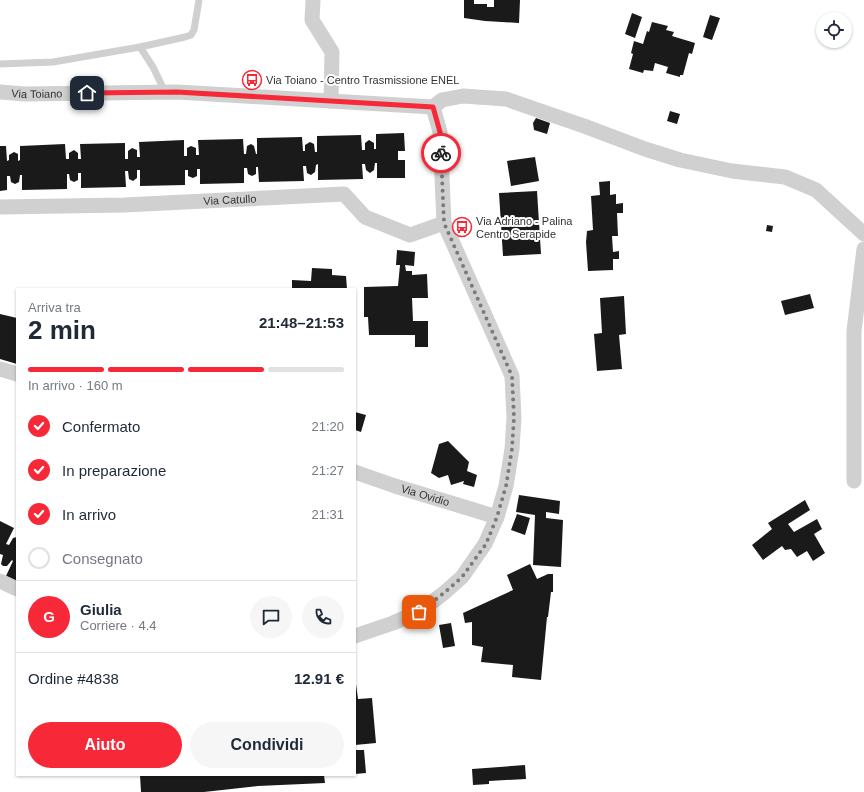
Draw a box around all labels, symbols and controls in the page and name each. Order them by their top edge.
map controls [816,12,852,48]
button: locate [816,12,852,48]
bus stop icon: Via Toiano - Centro Trasmissione ENEL [241,69,263,91]
place label: Via Toiano - Centro Trasmissione ENEL [266,74,459,86]
pin [70,76,104,110]
icon: home [76,82,98,104]
street label: Via Toiano [11,87,63,100]
courier [421,133,461,173]
icon: bike [430,142,452,164]
street label: Via Catullo [203,192,257,207]
place label: Via Adriano - Palina Centro Serapide [476,215,573,240]
bus stop icon: Via Adriano - Palina Centro Serapide [451,216,473,238]
text: Arriva tra [28,300,81,315]
text: 21:48–21:53 [259,314,344,331]
text: 2 min [28,315,96,345]
text: In arrivo · 160 m [28,378,123,393]
icon: check [28,415,50,437]
text: Confermato [62,418,140,435]
text: 21:20 [311,419,344,434]
icon: check [28,459,50,481]
text: In preparazione [62,462,166,479]
text: 21:27 [311,463,344,478]
street label: Via Ovidio [400,482,451,508]
icon: check [28,503,50,525]
text: In arrivo [62,506,116,523]
text: 21:31 [311,507,344,522]
text: Consegnato [62,550,143,567]
pin [402,595,436,629]
button: chat [250,596,292,638]
button: phone [302,596,344,638]
text: Giulia [80,601,122,618]
icon: bag [408,601,430,623]
text: G [43,608,55,625]
text: Corriere · 4.4 [80,618,157,633]
text: Ordine #4838 [28,670,119,687]
text: 12.91 € [294,670,344,687]
button: Aiuto [28,722,182,768]
button: Condividi [190,722,344,768]

